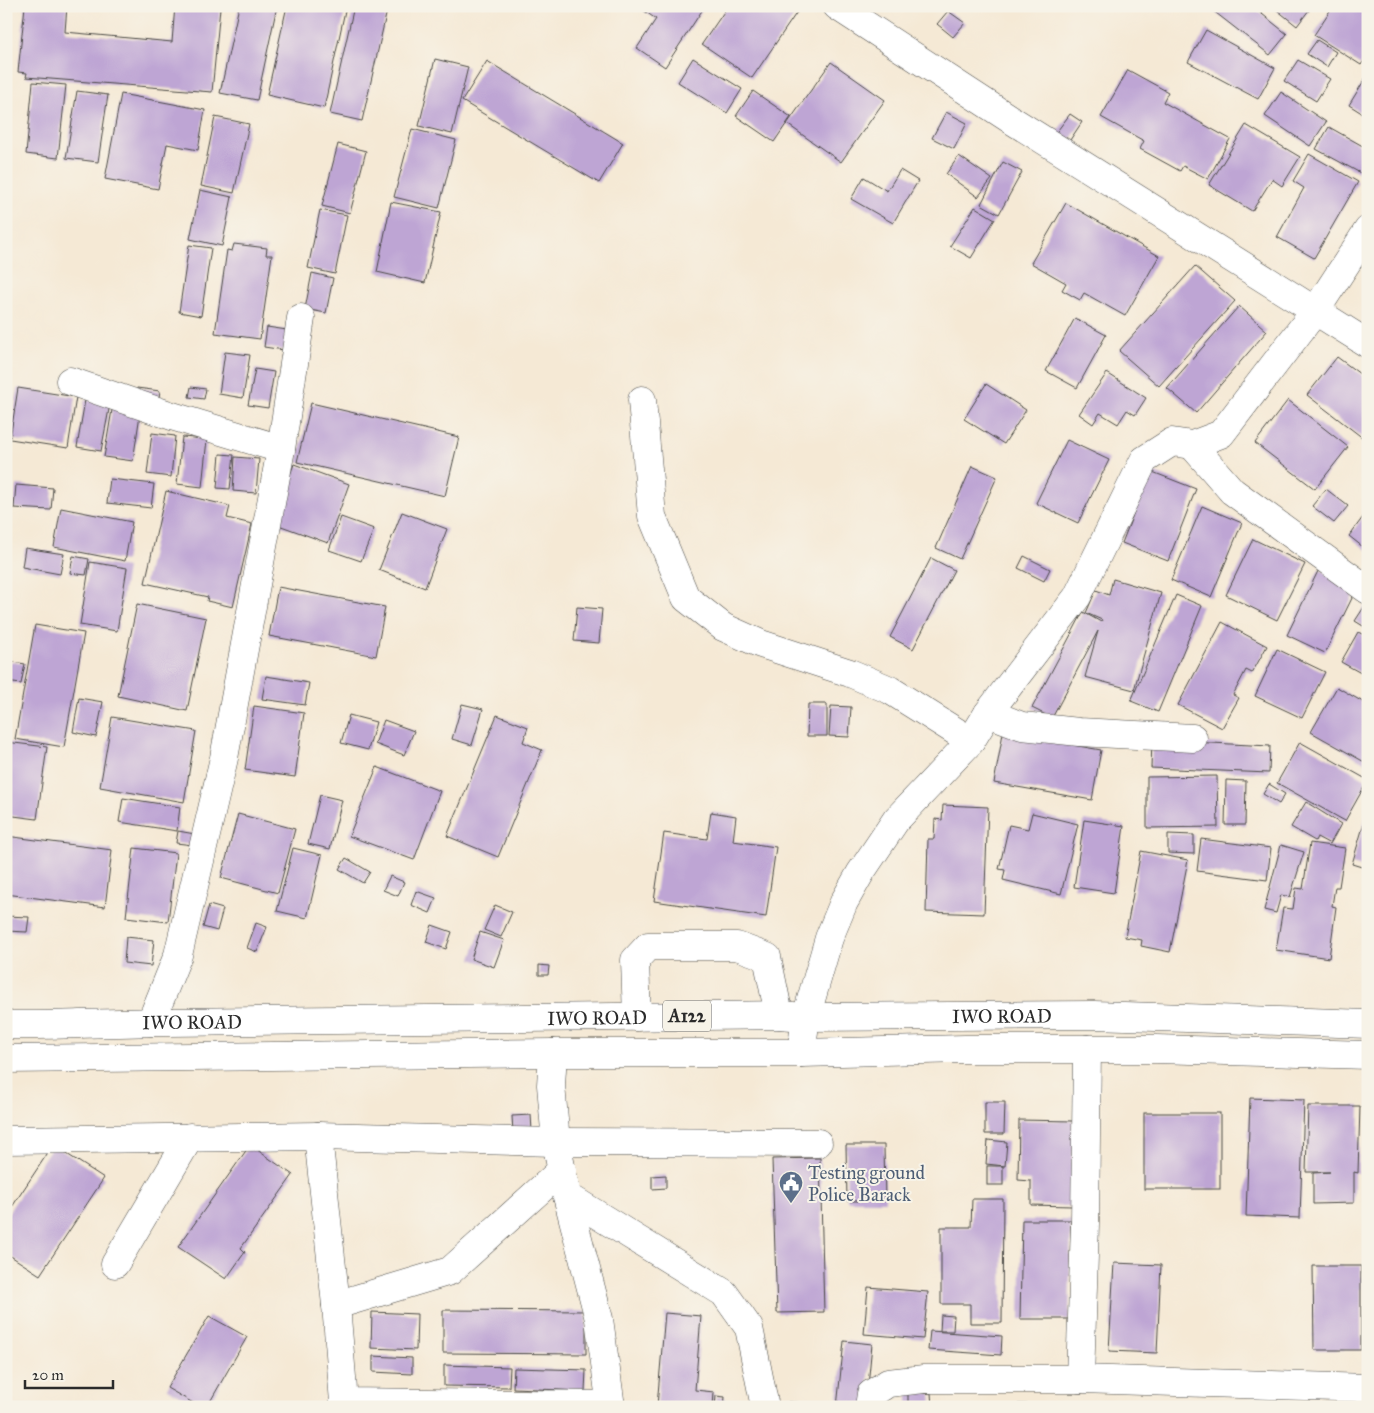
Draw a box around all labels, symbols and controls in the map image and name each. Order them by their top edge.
road number: A122 [663,1000,711,1032]
street label: IWO ROAD [952,1004,1052,1027]
street label: IWO ROAD [547,1005,647,1030]
street label: IWO ROAD [142,1010,242,1034]
place label: Testing ground Police Barack [808,1161,926,1206]
public building icon: Testing ground Police Barack [778,1170,804,1204]
scale bar [25,1358,112,1390]
text: 20 m [32,1366,64,1384]

